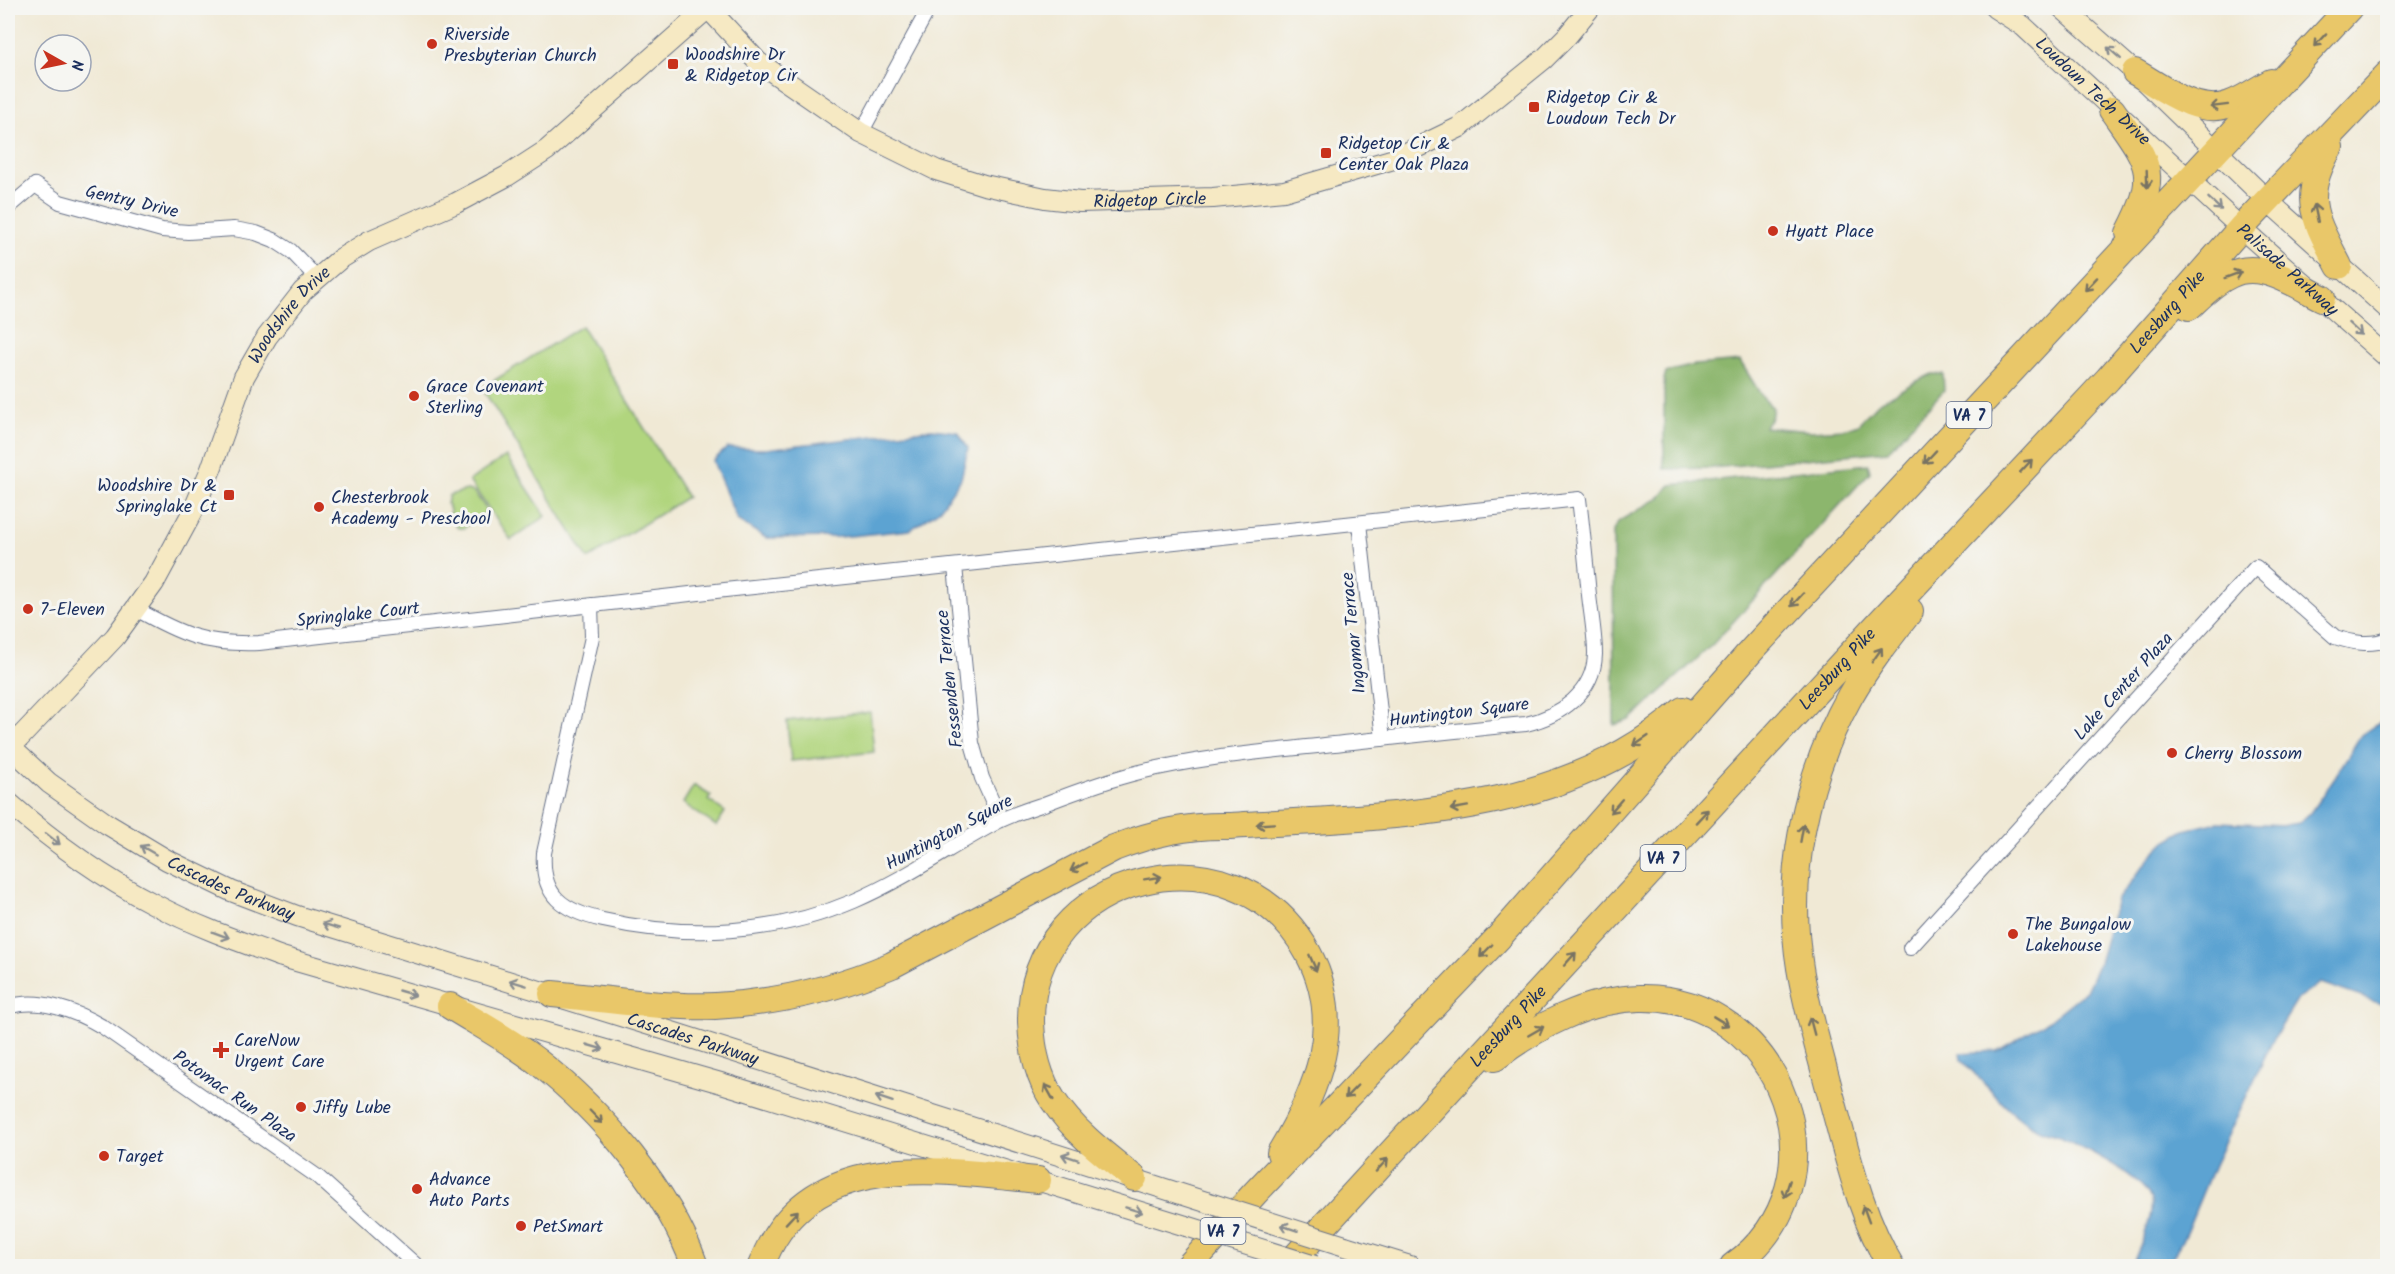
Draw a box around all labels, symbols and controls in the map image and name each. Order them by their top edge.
place label: Riverside Presbyterian Church [444,21,597,71]
street label: Loudoun Tech Drive [2027,31,2157,154]
one-way arrow [2313,32,2327,47]
north arrow [33,33,93,93]
marker: Riverside Presbyterian Church [425,37,439,51]
place label: Woodshire Dr & Ridgetop Cir [685,41,798,91]
one-way arrow [2107,46,2122,60]
marker: Woodshire Dr & Ridgetop Cir [666,57,680,71]
text: N [63,58,89,72]
place label: Ridgetop Cir & Loudoun Tech Dr [1546,84,1676,134]
marker: Ridgetop Cir & Loudoun Tech Dr [1527,100,1541,114]
one-way arrow [2210,100,2229,111]
place label: Ridgetop Cir & Center Oak Plaza [1338,130,1469,180]
marker: Ridgetop Cir & Center Oak Plaza [1319,146,1333,160]
one-way arrow [2141,169,2152,188]
street label: Gentry Drive [82,178,181,227]
street label: Ridgetop Circle [1093,185,1207,218]
one-way arrow [2207,197,2222,211]
one-way arrow [2309,204,2321,223]
street label: Palisade Parkway [2229,217,2345,325]
place label: Hyatt Place [1785,218,1874,247]
marker: Hyatt Place [1766,224,1780,238]
street label: Woodshire Drive [241,260,338,370]
street label: Leesburg Pike [2123,264,2214,362]
one-way arrow [2223,269,2242,280]
one-way arrow [2084,276,2099,291]
one-way arrow [2347,321,2362,335]
place label: Grace Covenant Sterling [426,373,545,423]
marker: Grace Covenant Sterling [407,389,421,403]
road number: VA 7 [1946,402,1992,428]
one-way arrow [1923,450,1937,465]
one-way arrow [2019,459,2033,474]
place label: Woodshire Dr & Springlake Ct [97,472,218,522]
place label: Chesterbrook Academy - Preschool [331,484,491,534]
marker: Woodshire Dr & Springlake Ct [222,488,236,502]
marker: Chesterbrook Academy - Preschool [312,500,326,514]
street label: Ingomar Terrace [1334,571,1375,695]
one-way arrow [1791,592,1805,607]
street label: Springlake Court [295,594,422,636]
place label: 7-Eleven [40,596,105,625]
marker: 7-Eleven [21,602,35,616]
street label: Fessenden Terrace [929,608,972,749]
street label: Leesburg Pike [1792,622,1884,718]
street label: Lake Center Plaza [2067,626,2181,748]
one-way arrow [1871,647,1883,663]
street label: Huntington Square [1387,691,1531,736]
one-way arrow [1633,736,1650,748]
place label: Cherry Blossom [2184,740,2302,769]
marker: Cherry Blossom [2165,746,2179,760]
street label: Huntington Square [881,787,1019,879]
one-way arrow [1609,798,1623,813]
one-way arrow [1450,803,1470,814]
one-way arrow [1695,808,1709,823]
one-way arrow [1256,819,1276,830]
one-way arrow [1797,824,1808,844]
one-way arrow [44,833,60,845]
one-way arrow [140,843,157,855]
road number: VA 7 [1640,845,1686,871]
street label: Cascades Parkway [161,849,299,930]
one-way arrow [1070,862,1088,873]
one-way arrow [1143,872,1163,883]
place label: The Bungalow Lakehouse [2025,911,2132,961]
one-way arrow [322,920,341,931]
marker: The Bungalow Lakehouse [2006,927,2020,941]
one-way arrow [212,930,230,941]
one-way arrow [1478,943,1493,958]
one-way arrow [1563,952,1577,967]
one-way arrow [1307,954,1319,972]
one-way arrow [509,977,528,988]
street label: Leesburg Pike [1463,979,1555,1075]
one-way arrow [398,988,417,1000]
street label: Cascades Parkway [623,1006,763,1075]
one-way arrow [1712,1015,1729,1027]
one-way arrow [1806,1017,1818,1036]
one-way arrow [1527,1024,1544,1036]
place label: CareNow Urgent Care [234,1027,324,1077]
marker: CareNow Urgent Care [212,1041,230,1059]
one-way arrow [585,1042,604,1053]
street label: Potomac Run Plaza [166,1043,302,1151]
one-way arrow [1043,1084,1054,1102]
one-way arrow [1344,1085,1359,1100]
one-way arrow [875,1092,894,1103]
place label: Jiffy Lube [313,1094,391,1123]
marker: Jiffy Lube [294,1100,308,1114]
one-way arrow [589,1109,603,1124]
place label: Target [116,1143,165,1172]
marker: Target [97,1149,111,1163]
one-way arrow [1061,1151,1080,1162]
one-way arrow [1374,1158,1388,1173]
place label: Advance Auto Parts [429,1166,510,1216]
one-way arrow [1781,1179,1792,1198]
marker: Advance Auto Parts [410,1182,424,1196]
one-way arrow [1124,1205,1143,1216]
one-way arrow [1860,1205,1871,1223]
one-way arrow [785,1210,799,1225]
place label: PetSmart [533,1213,604,1242]
road number: VA 7 [1200,1218,1246,1244]
marker: PetSmart [514,1219,528,1233]
one-way arrow [1280,1222,1299,1233]

